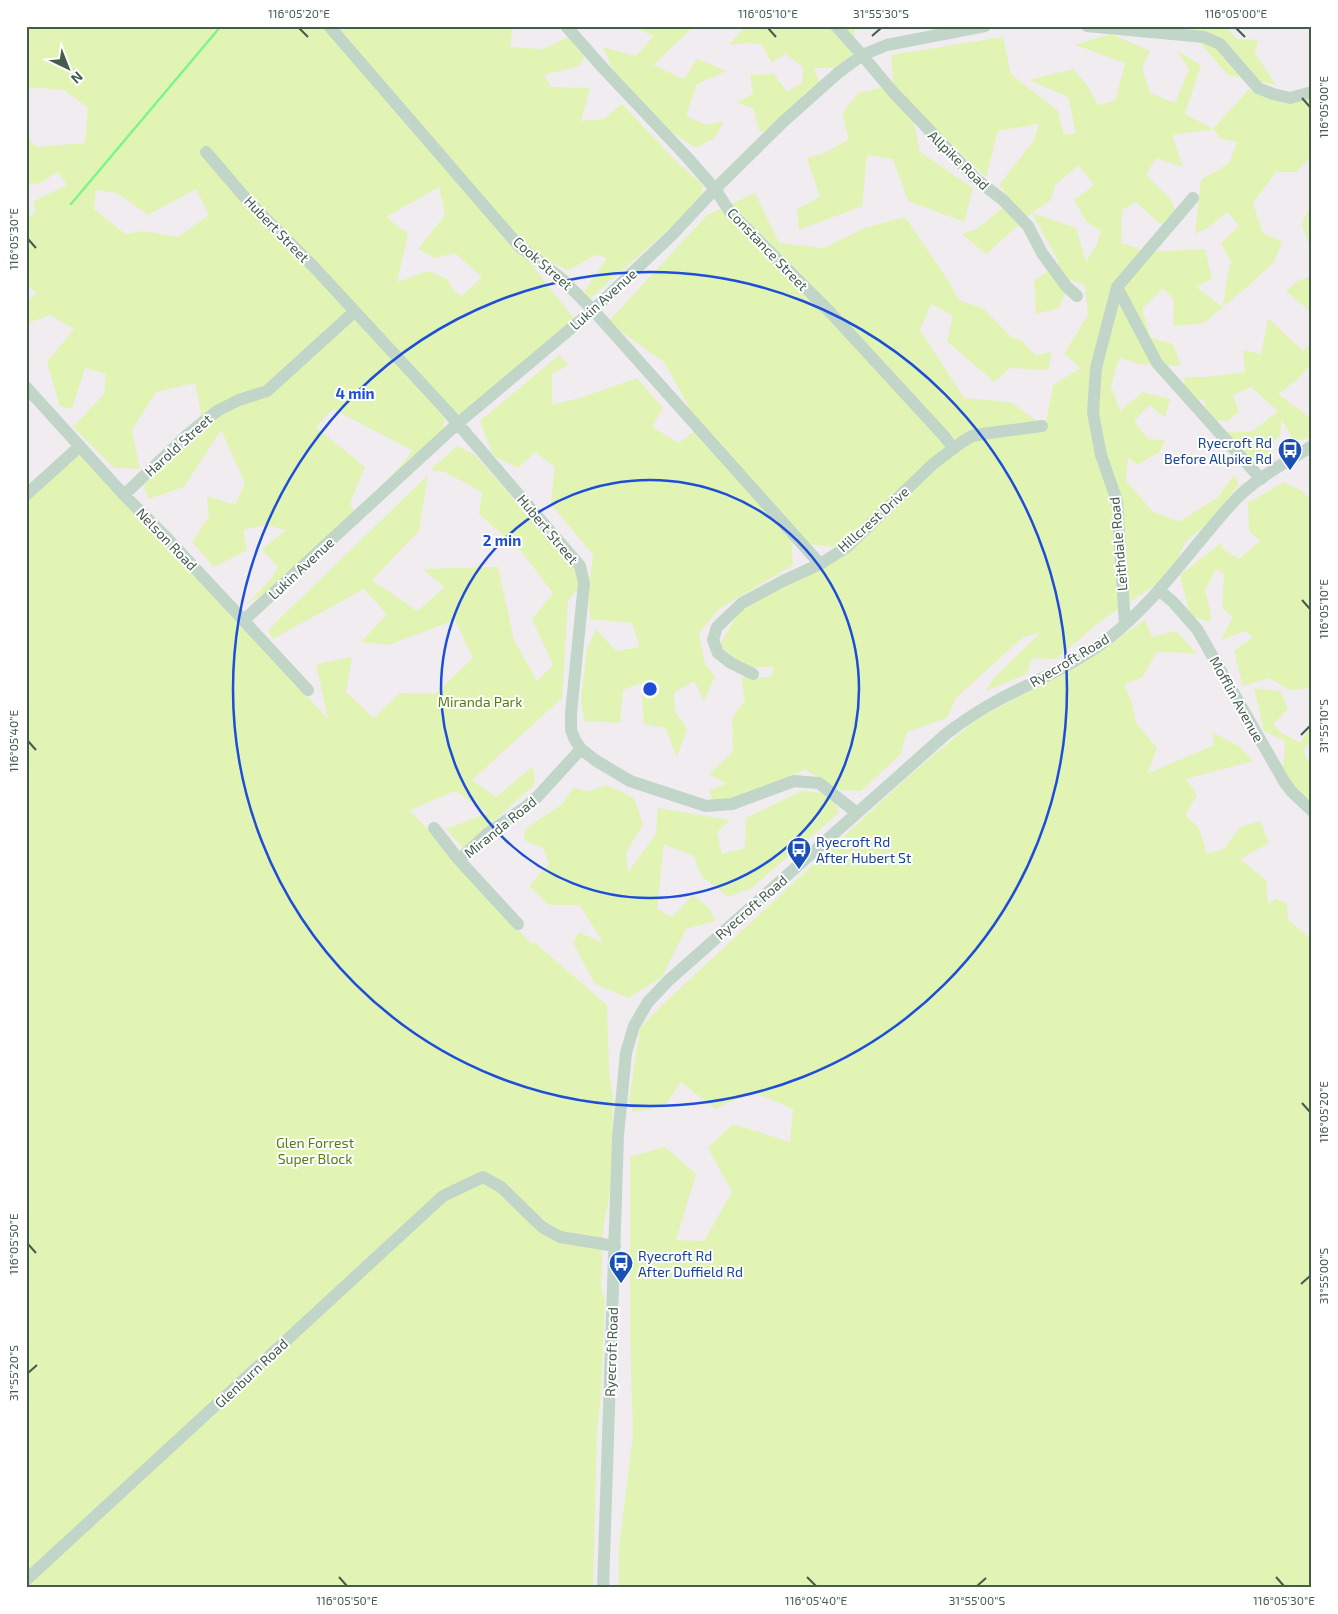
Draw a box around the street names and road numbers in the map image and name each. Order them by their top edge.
street label: Allpike Road [925,127,993,193]
street label: Hubert Street [241,192,313,266]
street label: Constance Street [724,204,812,294]
street label: Cook Street [510,233,576,293]
street label: Lukin Avenue [566,265,640,333]
street label: Harold Street [141,410,215,480]
street label: Hillcrest Drive [834,483,912,555]
street label: Hubert Street [514,491,582,567]
street label: Leithdale Road [1105,496,1131,592]
street label: Nelson Road [133,504,201,574]
street label: Lukin Avenue [265,533,337,603]
street label: Ryecroft Road [1026,630,1112,690]
street label: Mofflin Avenue [1206,653,1268,745]
street label: Miranda Road [460,793,540,861]
street label: Ryecroft Road [712,871,790,943]
street label: Ryecroft Road [601,1307,621,1397]
street label: Glenburn Road [211,1335,291,1411]

